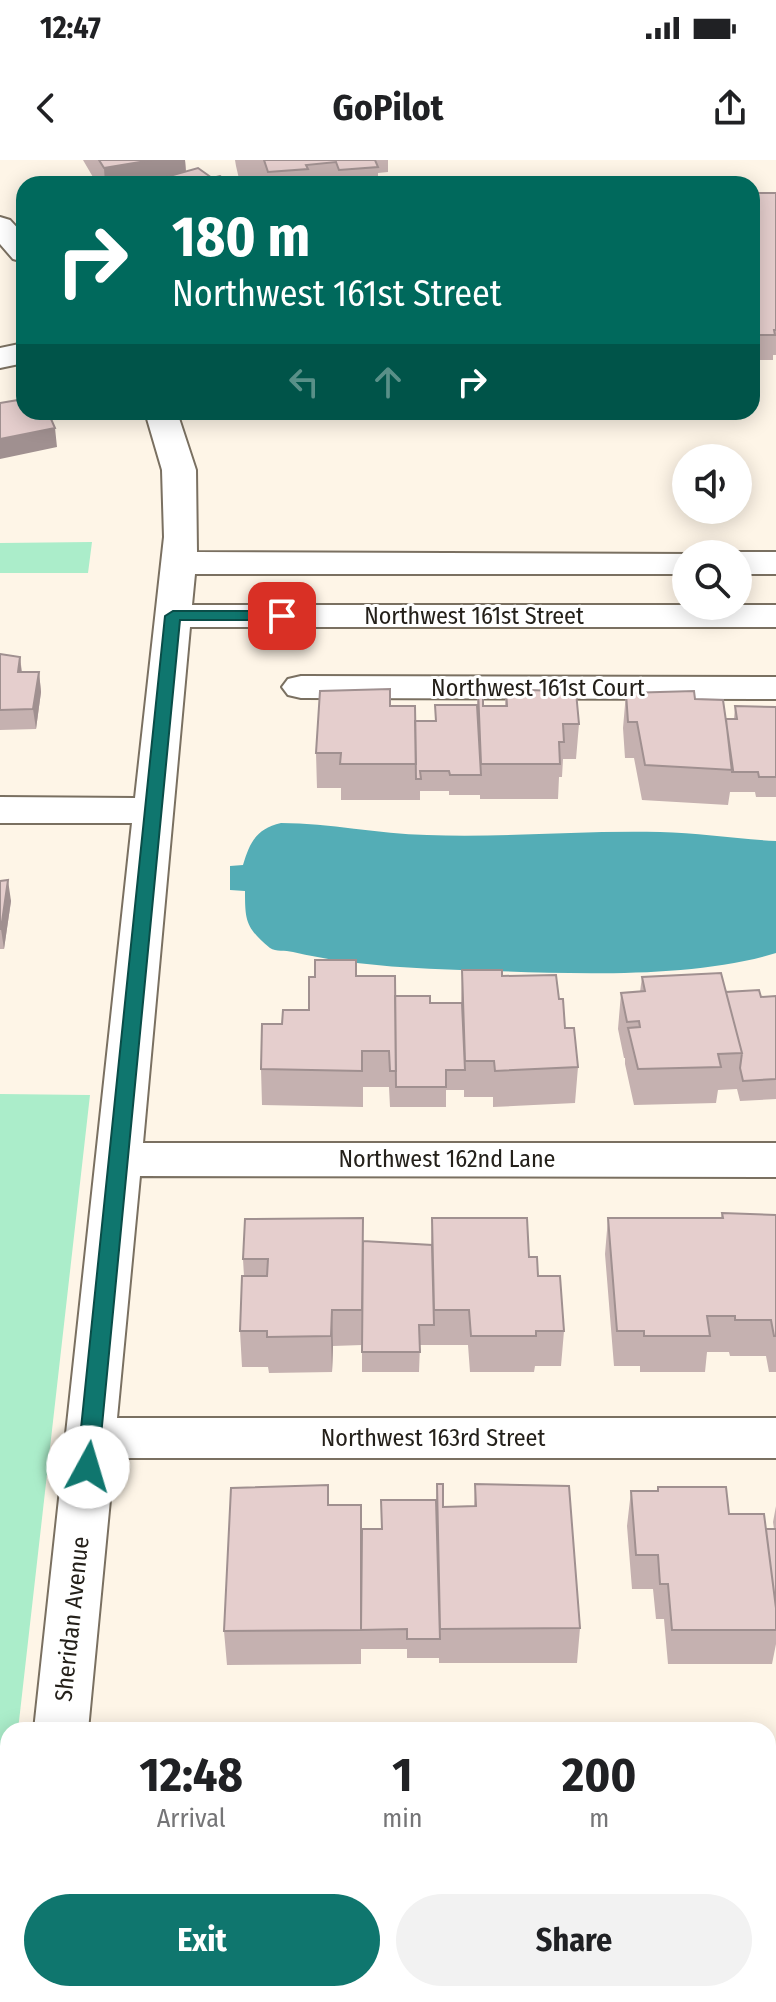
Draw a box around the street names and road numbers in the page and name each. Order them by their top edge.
street label: Northwest 161st Street [364,602,584,630]
street label: Northwest 161st Court [431,674,645,702]
street label: Northwest 162nd Lane [339,1145,555,1173]
street label: Northwest 163rd Street [321,1424,545,1452]
street label: Sheridan Avenue [49,1535,95,1703]

